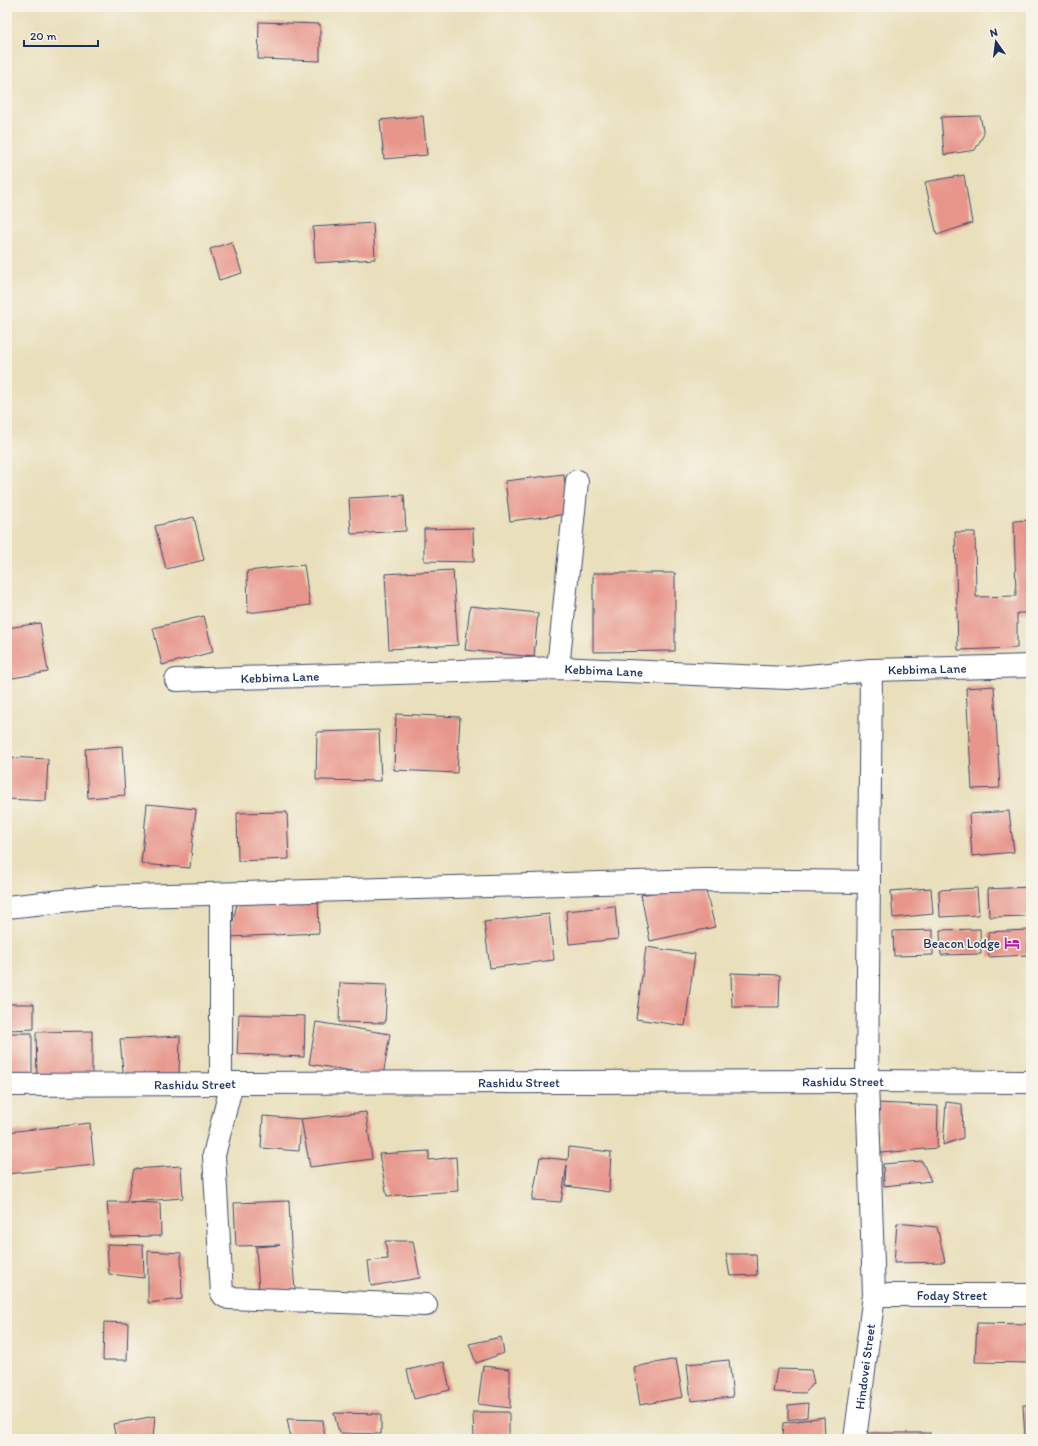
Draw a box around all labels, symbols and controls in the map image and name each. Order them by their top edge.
scale bar [24,22,98,48]
north arrow [976,22,1016,62]
text: N [989,26,999,40]
text: 20 m [30,29,57,43]
street label: Kebbima Lane [888,660,967,677]
street label: Kebbima Lane [564,661,643,679]
street label: Kebbima Lane [240,668,320,685]
hotel icon: Beacon Lodge [1003,934,1021,952]
place label: Beacon Lodge [923,936,1000,951]
street label: Rashidu Street [802,1073,884,1089]
street label: Rashidu Street [478,1074,560,1090]
street label: Rashidu Street [154,1075,236,1092]
street label: Foday Street [917,1288,987,1303]
street label: Hindovei Street [851,1323,878,1410]

